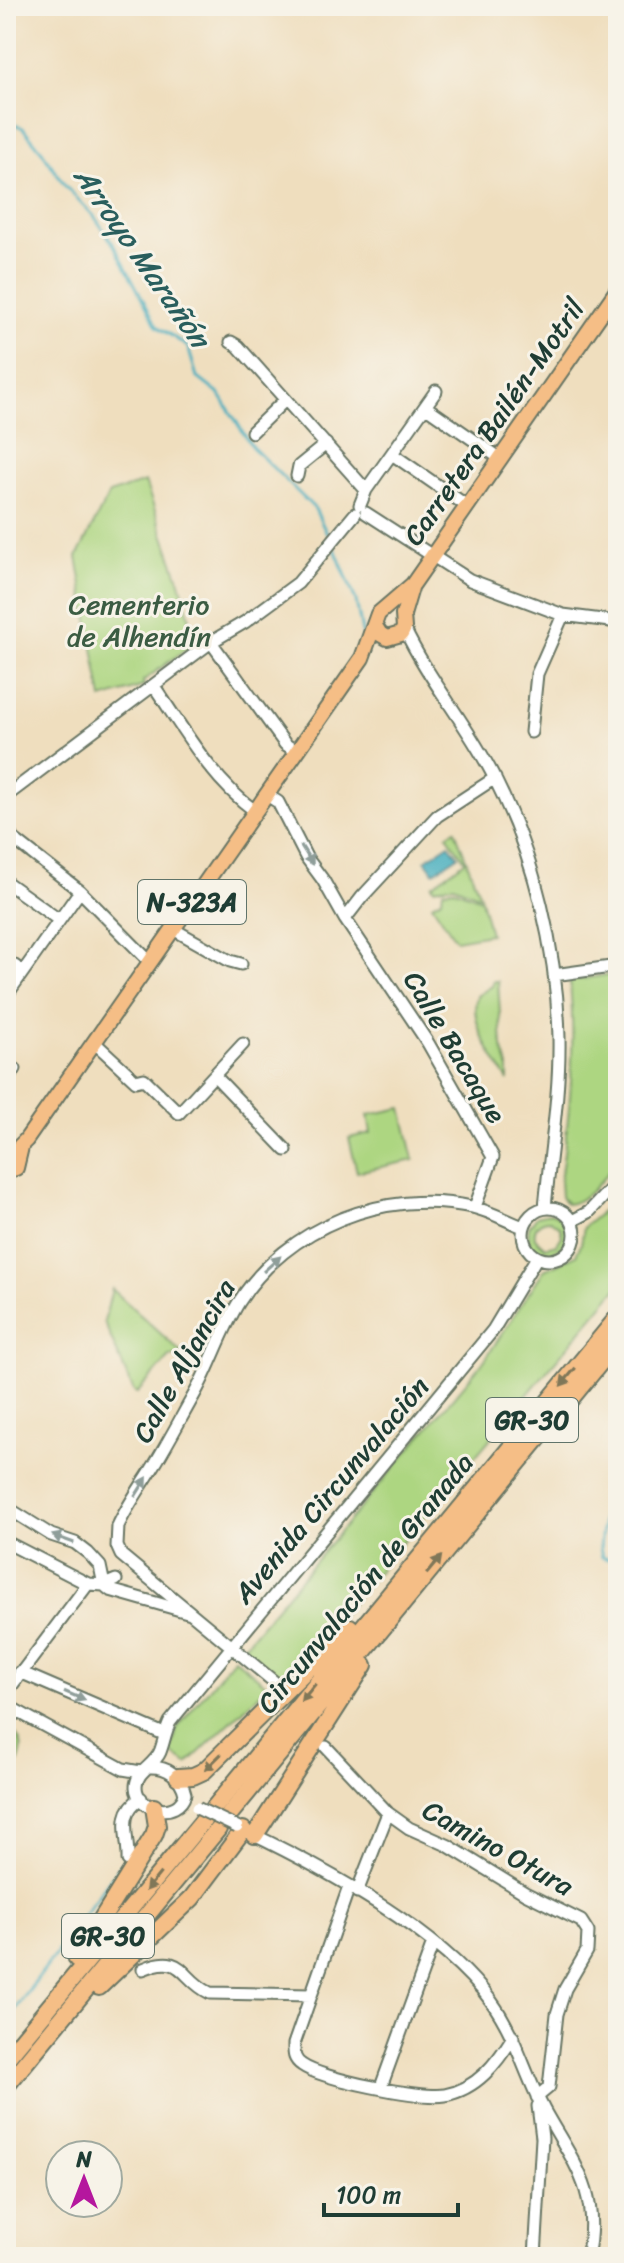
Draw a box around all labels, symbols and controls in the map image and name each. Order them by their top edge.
water label: Arroyo Marañón [58,154,227,362]
street label: Carretera Bailén-Motril [390,287,599,556]
park label: Cementerio de Alhendín [67,580,211,661]
one-way arrow [299,845,314,866]
road number: N-323A [138,880,246,924]
street label: Calle Bacaque [390,961,520,1133]
one-way arrow [262,1256,282,1273]
street label: Calle Aljancira [119,1269,250,1452]
street label: Avenida Circunvalación [220,1365,442,1616]
one-way arrow [560,1367,577,1387]
road number: GR-30 [486,1398,578,1442]
street label: Circunvalación de Granada [244,1441,486,1725]
one-way arrow [133,1475,148,1498]
one-way arrow [51,1533,75,1545]
one-way arrow [425,1556,442,1576]
one-way arrow [300,1683,317,1703]
one-way arrow [63,1689,86,1702]
one-way arrow [204,1752,222,1771]
street label: Camino Otura [413,1786,584,1910]
one-way arrow [145,1871,162,1891]
road number: GR-30 [62,1914,154,1958]
north arrow [44,2139,124,2219]
text: N [75,2140,92,2179]
scale bar [324,2167,458,2217]
text: 100 m [336,2174,401,2216]

